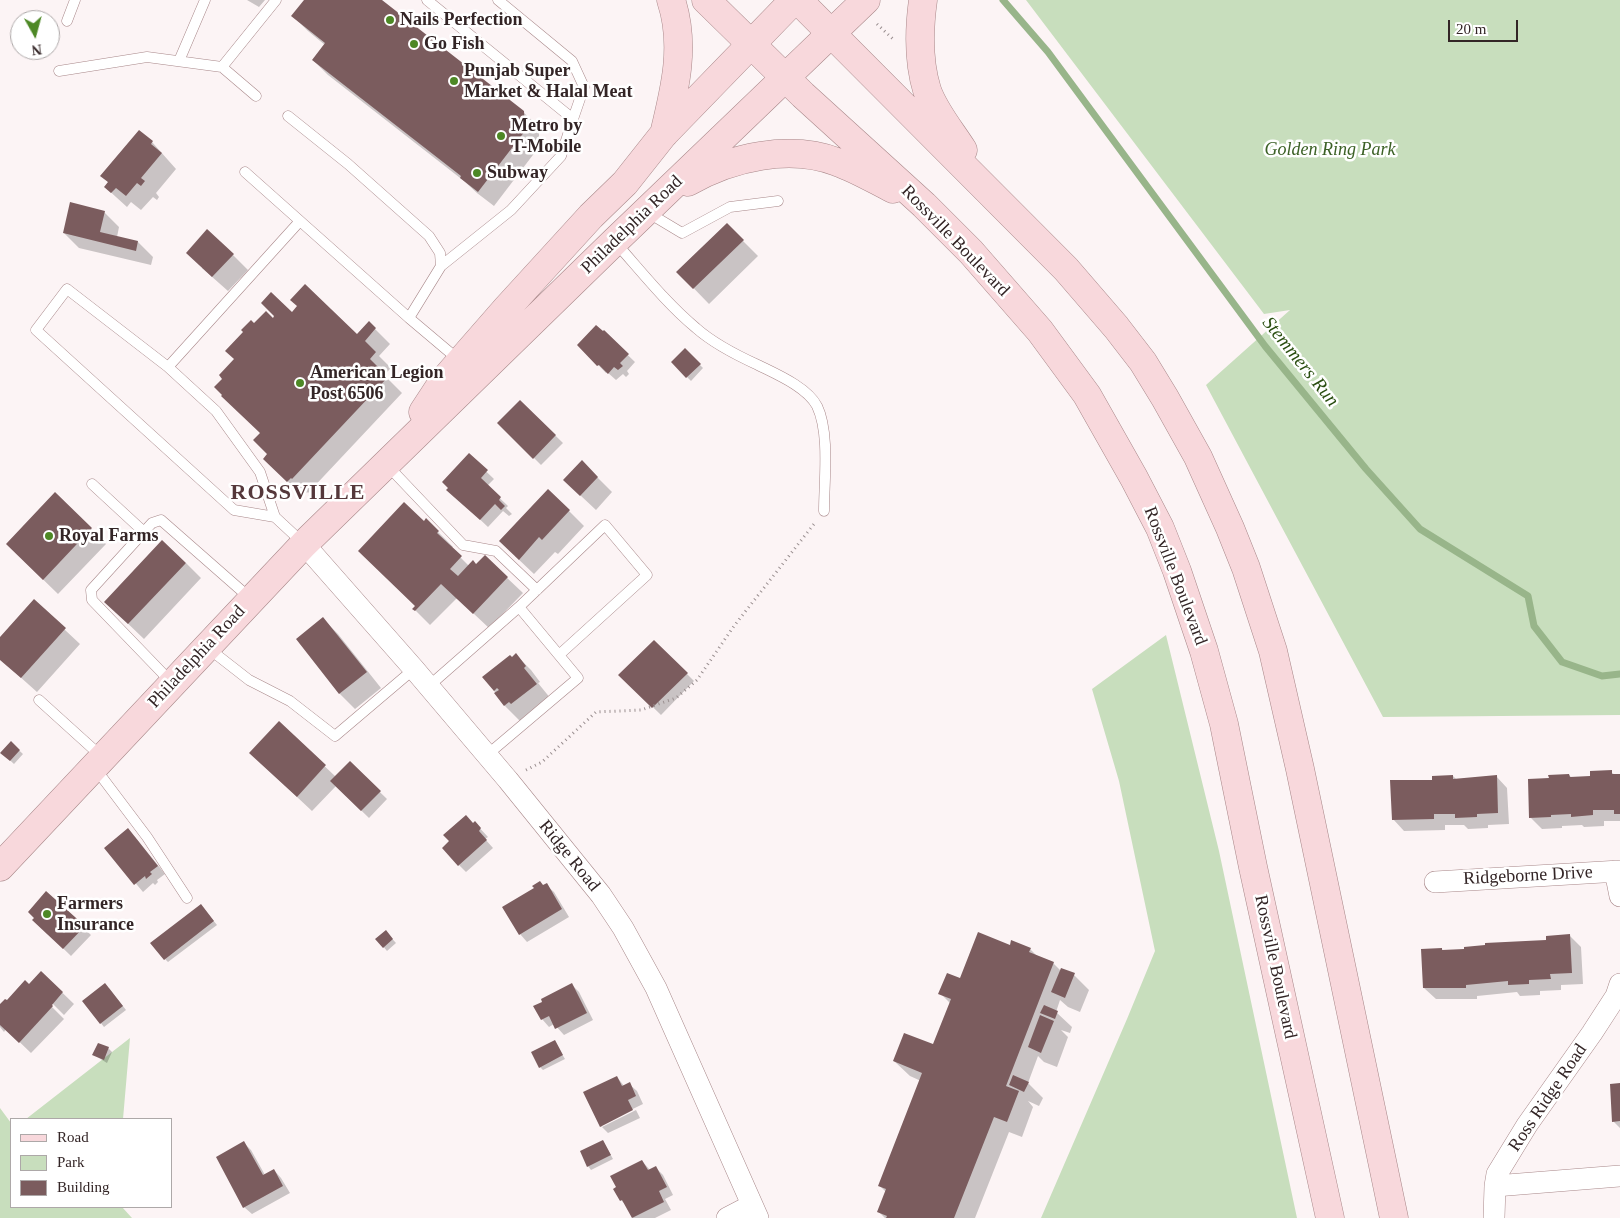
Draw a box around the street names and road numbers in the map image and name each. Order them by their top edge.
street label: Philadelphia Road [577,171,687,279]
street label: Rossville Boulevard [896,181,1014,301]
street label: Rossville Boulevard [1139,504,1211,648]
street label: Philadelphia Road [144,601,250,713]
street label: Ridge Road [534,816,604,896]
street label: Ridgeborne Drive [1463,862,1593,890]
street label: Rossville Boulevard [1249,893,1301,1041]
street label: Ross Ridge Road [1504,1040,1592,1156]

